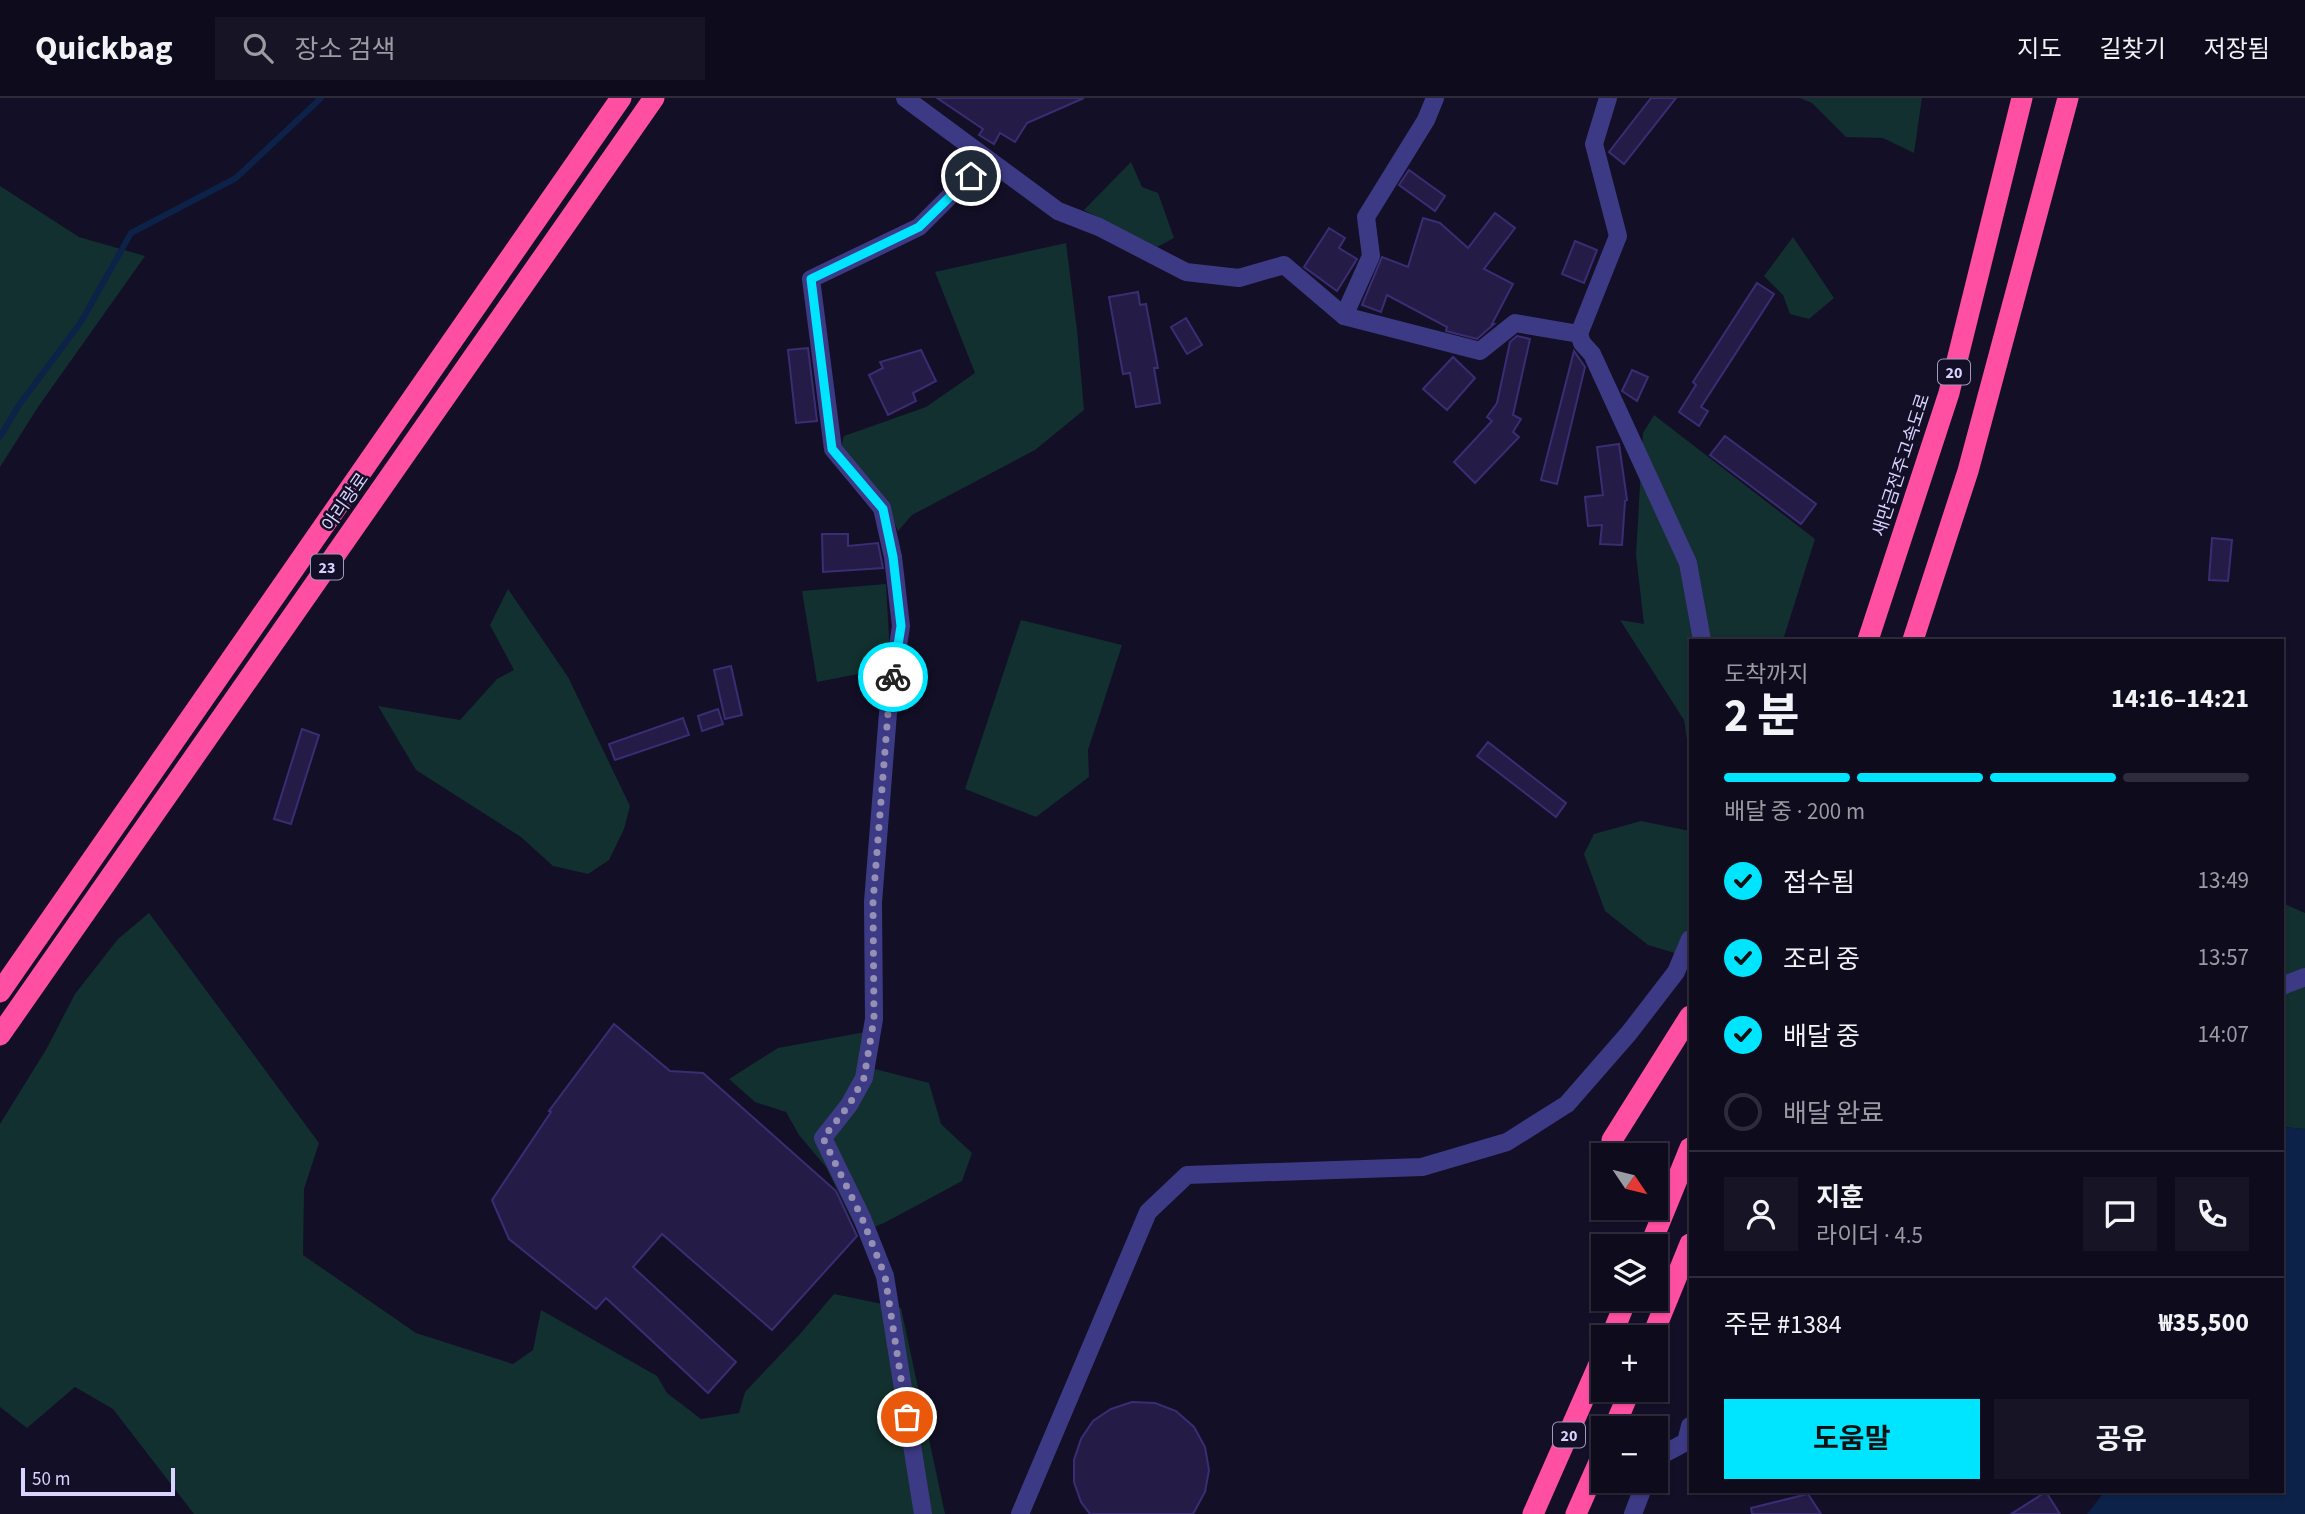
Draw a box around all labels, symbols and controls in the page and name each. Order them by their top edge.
search box [215,17,705,80]
text: Quickbag [35,25,173,72]
icon: search [239,29,277,67]
text: 장소 검색 [295,31,395,68]
text: 지도 [2017,32,2062,67]
text: 길찾기 [2100,32,2166,67]
text: 저장됨 [2204,32,2270,67]
pin [941,146,1001,206]
icon: home [952,157,990,195]
road number: 20 [1938,360,1970,384]
street label: 새만금전주고속도로 [1867,390,1936,540]
street label: 아리랑로 [316,468,375,537]
road number: 23 [311,554,343,580]
courier [858,642,928,712]
icon: bike [874,658,912,696]
text: 도착까지 [1724,658,1809,691]
text: 14:16–14:21 [2111,680,2249,717]
text: 2 분 [1724,684,1800,749]
text: 배달 중 · 200 m [1724,795,1865,828]
icon: check [1724,862,1762,900]
text: 접수됨 [1783,864,1855,901]
text: 13:49 [2198,864,2249,897]
icon: check [1724,939,1762,977]
text: 조리 중 [1783,941,1860,978]
text: 13:57 [2198,941,2249,974]
icon: check [1724,1016,1762,1054]
text: 배달 중 [1783,1018,1860,1055]
text: 14:07 [2198,1018,2249,1051]
text: 배달 완료 [1783,1095,1884,1132]
north arrow [1591,1143,1668,1220]
map controls [1591,1143,1668,1493]
button: person [1724,1177,1798,1251]
button: chat [2083,1177,2157,1251]
button: phone [2175,1177,2249,1251]
text: 지훈 [1816,1179,1864,1216]
text: 라이더 · 4.5 [1816,1219,1923,1252]
button: layers [1591,1234,1668,1311]
text: ₩35,500 [2159,1304,2249,1341]
text: 주문 #1384 [1724,1306,1842,1343]
button: + [1591,1325,1668,1402]
pin [877,1387,937,1447]
icon: bag [888,1398,926,1436]
button: 도움말 [1724,1399,1980,1479]
button: 공유 [1994,1399,2249,1479]
button: − [1591,1416,1668,1493]
road number: 20 [1553,1422,1585,1448]
scale bar [21,1465,175,1497]
text: 50 m [32,1466,70,1493]

